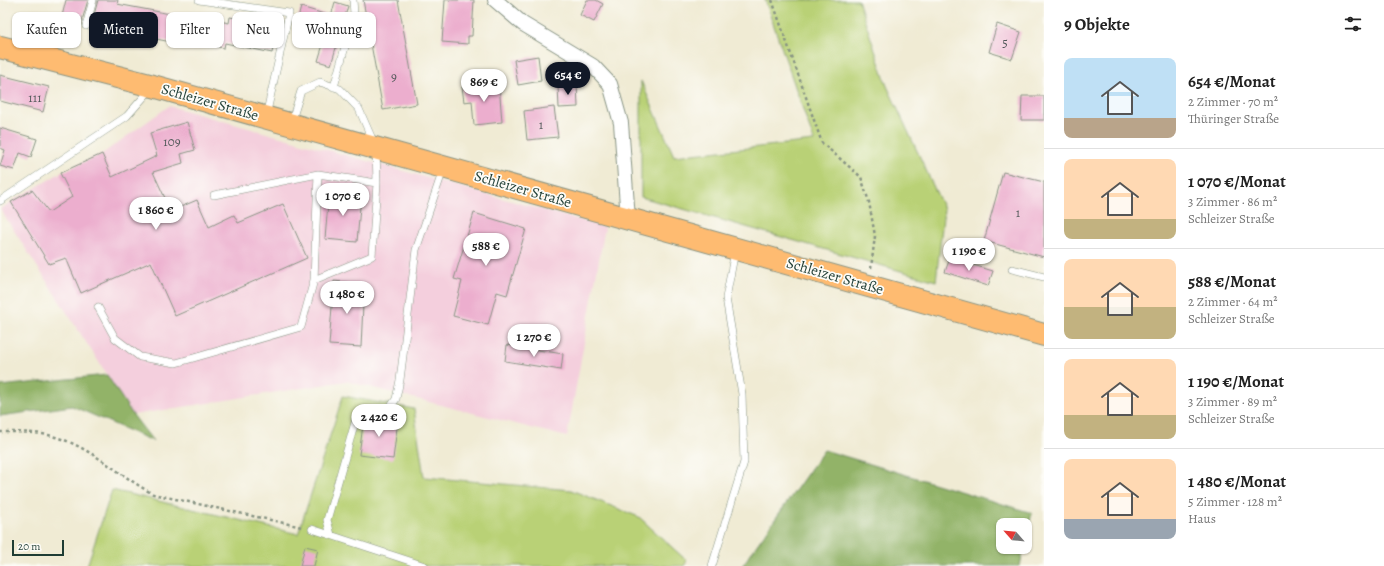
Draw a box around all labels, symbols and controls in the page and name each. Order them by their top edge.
chip: Kaufen [12,12,81,48]
chip: Mieten [89,12,158,48]
chip: Filter [166,12,224,48]
chip: Neu [232,12,284,48]
chip: Wohnung [292,12,376,48]
text: 9 Objekte [1064,13,1130,36]
icon: filters [1342,13,1364,35]
house number: 5 [1002,34,1008,51]
pin: 654 € [540,62,596,96]
text: 654 € [554,66,582,83]
house number: 9 [391,68,397,85]
pin: 869 € [456,69,512,103]
text: 654 €/Monat [1188,70,1276,93]
text: 869 € [470,73,498,90]
icon: home [1096,74,1144,122]
street label: Schleizer Straße [159,79,261,125]
house number: 111 [28,89,42,106]
text: 2 Zimmer · 70 m² [1188,93,1278,110]
text: Thüringer Straße [1188,110,1279,127]
house number: 1 [539,116,544,133]
house number: 109 [163,133,181,150]
street label: Schleizer Straße [472,166,574,212]
text: 1 070 €/Monat [1188,170,1286,193]
icon: home [1096,175,1144,223]
pin: 1 070 € [306,183,380,217]
text: 1 070 € [325,187,361,204]
text: 3 Zimmer · 86 m² [1188,193,1277,210]
pin: 1 860 € [119,197,193,231]
text: 1 860 € [138,201,174,218]
house number: 1 [1016,204,1021,221]
text: Schleizer Straße [1188,210,1275,227]
pin: 588 € [458,233,514,267]
text: 588 € [472,237,500,254]
pin: 1 190 € [932,238,1006,272]
text: 1 190 € [952,242,986,259]
street label: Schleizer Straße [784,253,886,299]
text: 588 €/Monat [1188,270,1276,293]
icon: home [1096,275,1144,323]
pin: 1 480 € [310,281,384,315]
text: 1 480 € [329,285,365,302]
text: 2 Zimmer · 64 m² [1188,293,1278,310]
text: Schleizer Straße [1188,310,1275,327]
pin: 1 270 € [497,324,571,358]
text: 1 270 € [516,328,552,345]
text: 1 190 €/Monat [1188,370,1284,393]
icon: home [1096,375,1144,423]
text: 3 Zimmer · 89 m² [1188,393,1277,410]
pin: 2 420 € [342,404,416,438]
text: 2 420 € [360,408,398,425]
text: Schleizer Straße [1188,410,1275,427]
text: 1 480 €/Monat [1188,470,1286,493]
icon: home [1096,475,1144,523]
text: 5 Zimmer · 128 m² [1188,493,1282,510]
text: Haus [1188,510,1216,527]
north arrow [996,518,1032,554]
map controls [996,518,1032,554]
scale bar [12,538,64,557]
text: 20 m [18,539,40,554]

